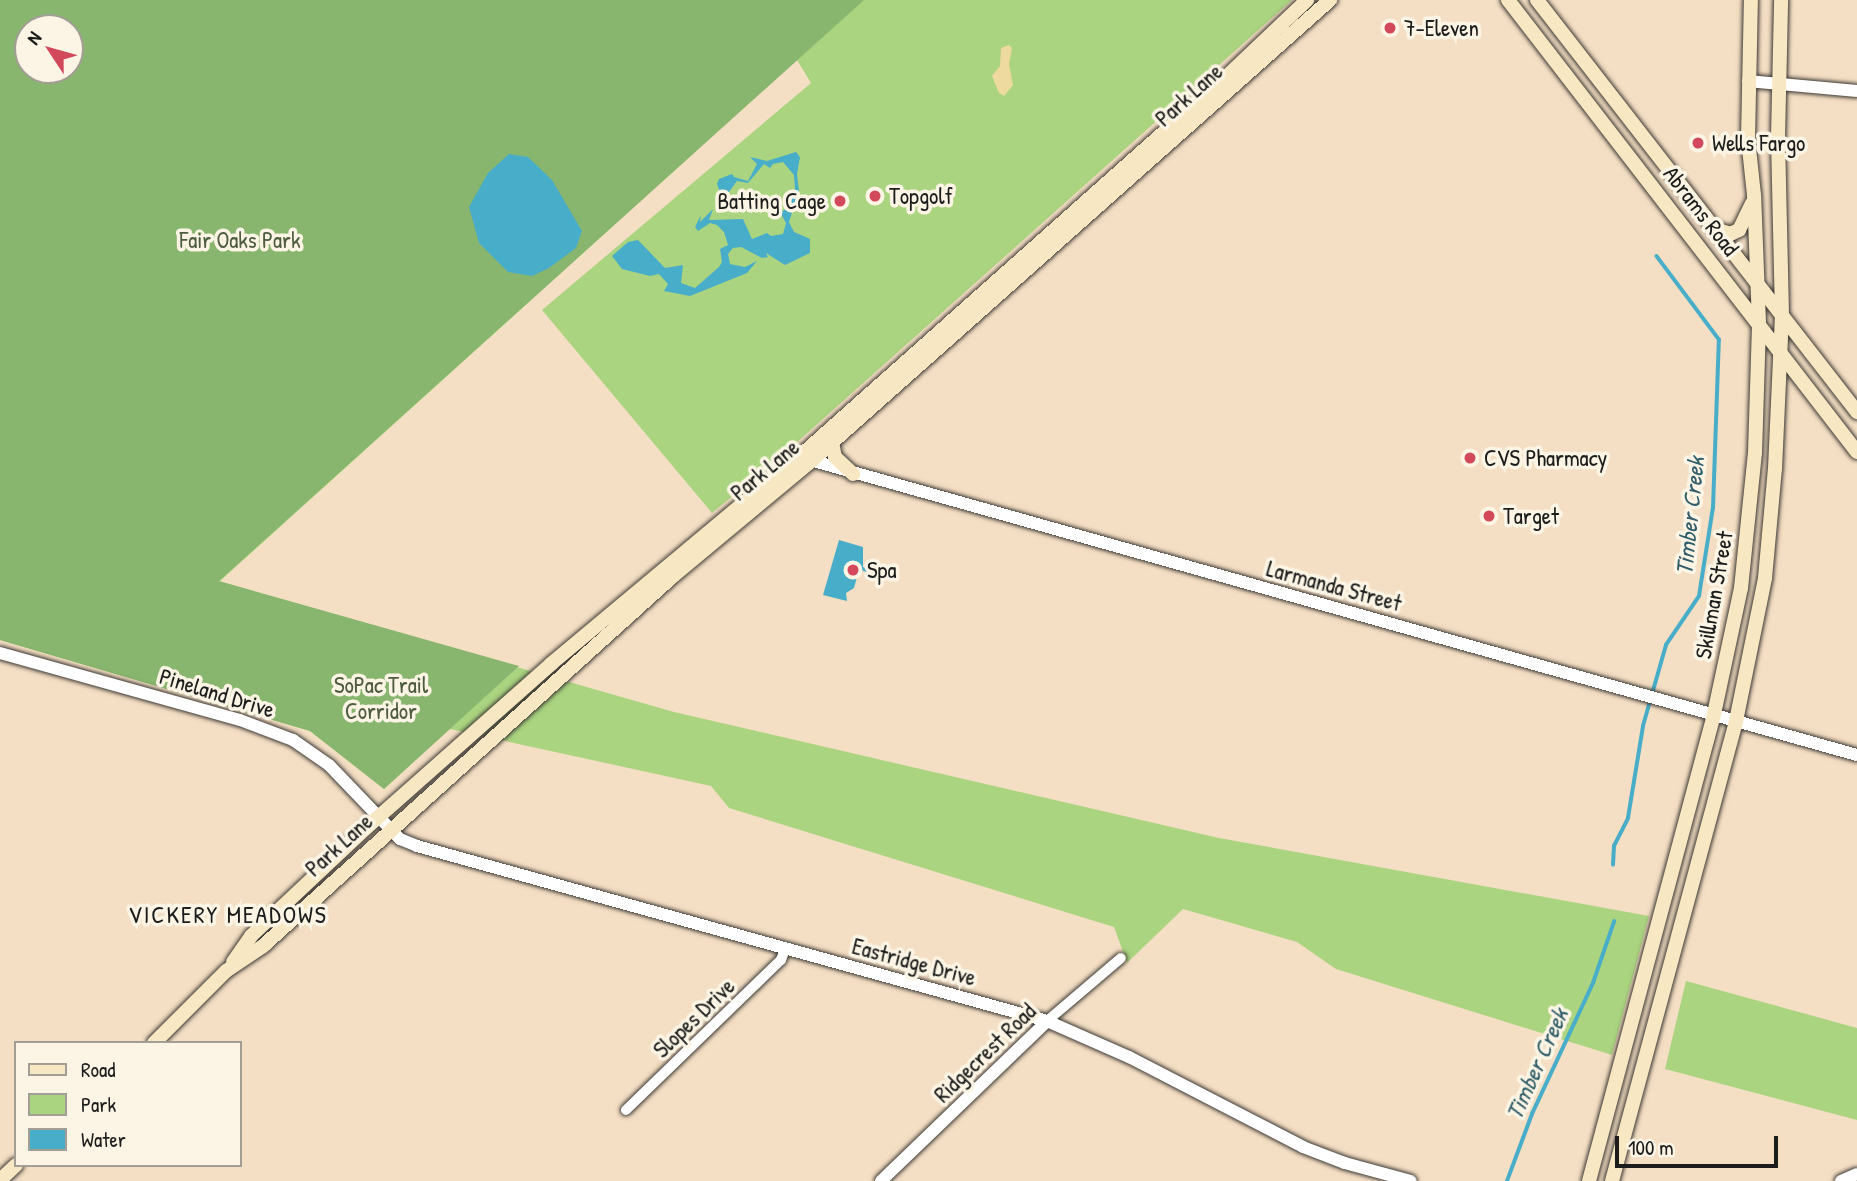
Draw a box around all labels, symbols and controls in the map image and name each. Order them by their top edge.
north arrow [14,14,84,84]
place label: 7-Eleven [1404,14,1479,42]
marker: 7-Eleven [1382,20,1398,36]
text: N [20,26,47,50]
street label: Park Lane [1150,58,1228,132]
place label: Wells Fargo [1712,129,1805,157]
marker: Wells Fargo [1690,135,1706,151]
street label: Abrams Road [1657,161,1745,261]
place label: Topgolf [889,182,953,210]
place label: Batting Cage [717,187,826,215]
marker: Topgolf [867,188,883,204]
marker: Batting Cage [832,193,848,209]
park label: Fair Oaks Park [180,226,300,254]
street label: Park Lane [725,433,805,507]
place label: CVS Pharmacy [1484,444,1607,472]
marker: CVS Pharmacy [1462,450,1478,466]
water label: Timber Creek [1669,456,1711,576]
place label: Target [1503,502,1559,530]
marker: Target [1481,508,1497,524]
street label: Skillman Street [1689,529,1739,661]
street label: Larmanda Street [1264,555,1404,617]
place label: Spa [867,556,896,584]
marker: Spa [845,562,861,578]
street label: Pineland Drive [156,662,278,724]
park label: SoPac Trail Corridor [334,671,428,725]
street label: Park Lane [300,808,378,882]
district label: VICKERY MEADOWS [130,901,326,929]
street label: Eastridge Drive [849,932,979,992]
street label: Slopes Drive [648,973,740,1063]
street label: Ridgecrest Road [928,998,1042,1108]
water label: Timber Creek [1500,1004,1574,1124]
legend [14,1041,242,1167]
text: Road [81,1055,115,1084]
text: Park [81,1090,116,1119]
scale bar [1619,1122,1782,1166]
text: Water [81,1125,126,1154]
text: 100 m [1628,1133,1674,1162]

